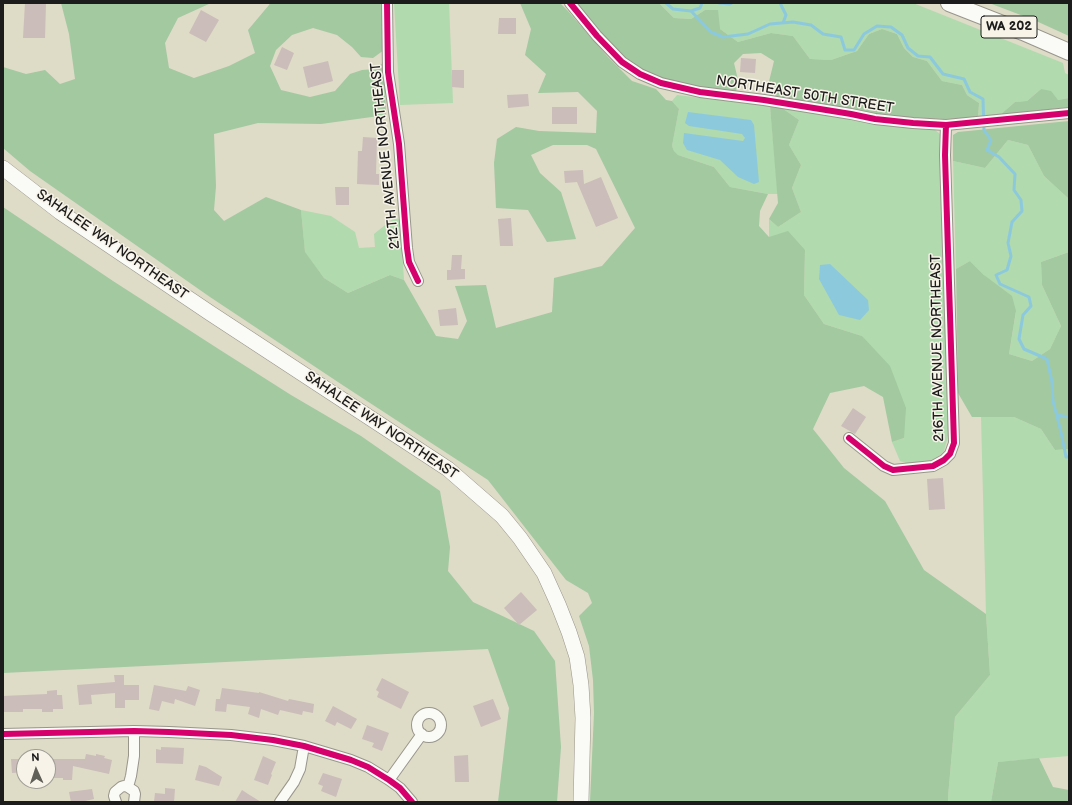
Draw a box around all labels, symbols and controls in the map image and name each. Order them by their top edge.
road number: WA 202 [981,16,1037,38]
street label: 212TH AVENUE NORTHEAST [368,62,404,250]
street label: NORTHEAST 50TH STREET [715,73,895,117]
street label: SAHALEE WAY NORTHEAST [33,186,191,304]
street label: 216TH AVENUE NORTHEAST [928,254,948,442]
street label: SAHALEE WAY NORTHEAST [301,368,461,484]
north arrow [16,749,56,789]
text: N [31,751,40,764]

